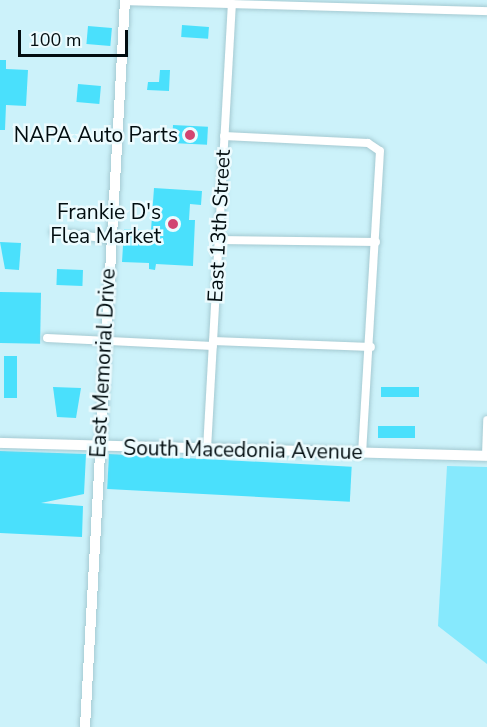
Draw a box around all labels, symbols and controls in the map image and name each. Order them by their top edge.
scale bar [21,18,130,56]
text: 100 m [29,28,81,52]
place label: NAPA Auto Parts [14,122,178,148]
marker: NAPA Auto Parts [183,128,197,142]
street label: East 13th Street [202,149,236,303]
place label: Frankie D's Flea Market [50,199,161,249]
marker: Frankie D's Flea Market [166,217,180,231]
street label: East Memorial Drive [85,268,121,458]
street label: South Macedonia Avenue [123,435,363,465]

